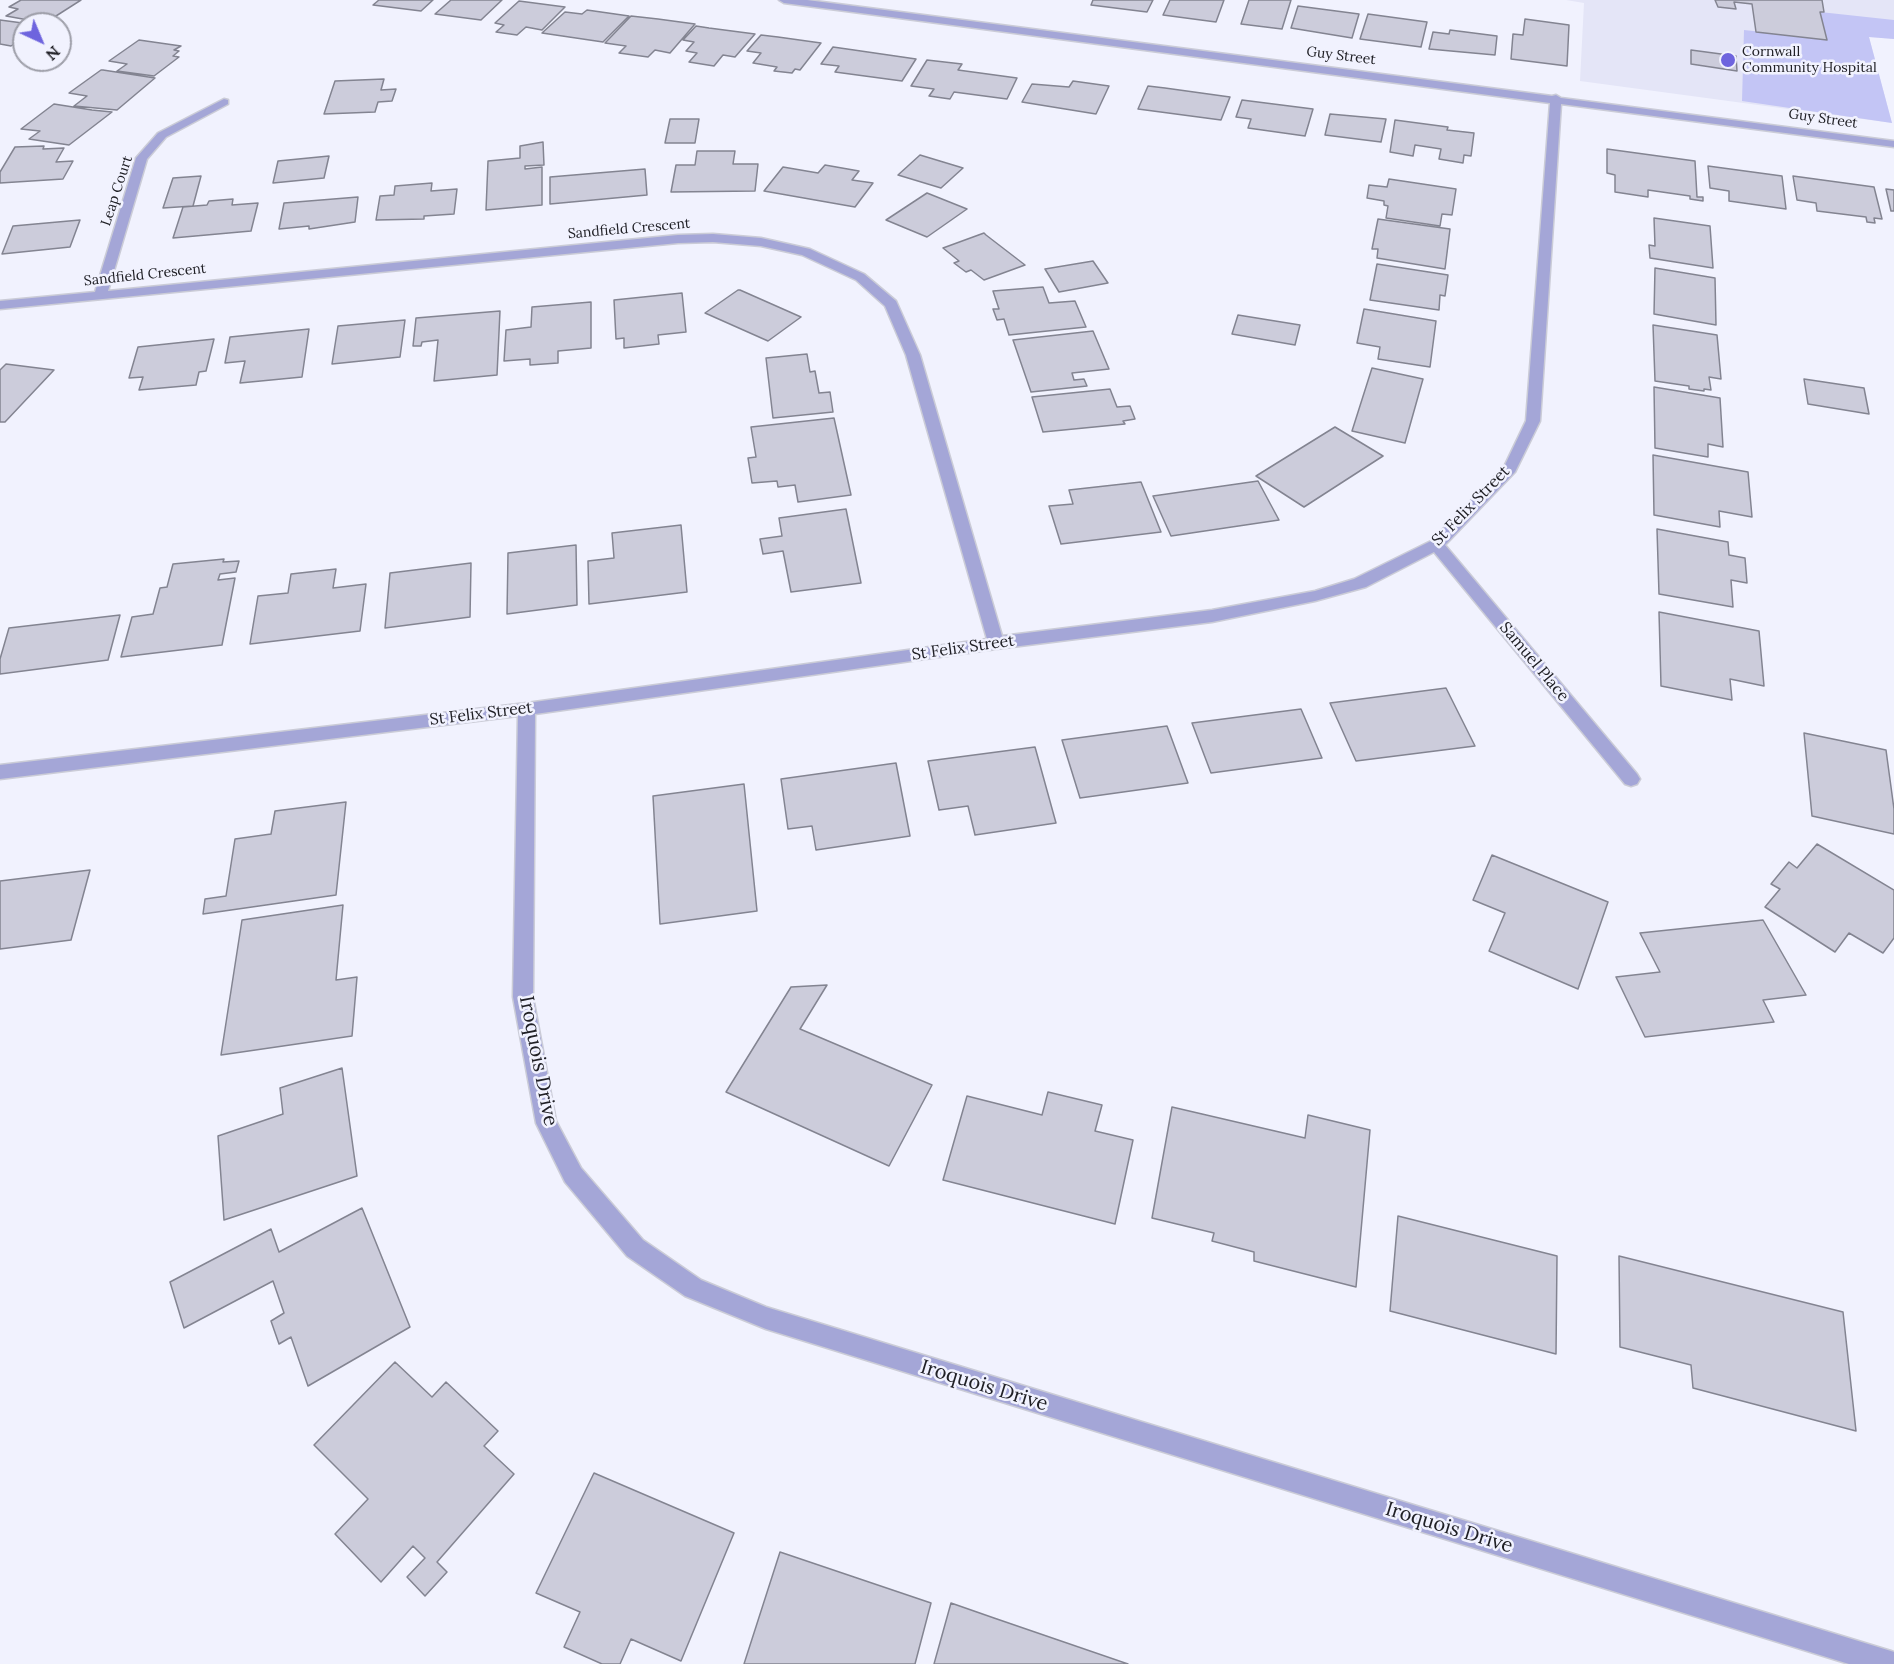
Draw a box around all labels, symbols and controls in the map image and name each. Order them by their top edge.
north arrow [12,12,72,72]
text: N [42,42,65,65]
street label: Guy Street [1305,43,1377,69]
place label: Cornwall Community Hospital [1742,44,1877,76]
marker: Cornwall Community Hospital [1719,51,1737,69]
street label: Guy Street [1787,106,1859,132]
street label: Leap Court [98,154,136,228]
street label: Sandfield Crescent [567,215,691,243]
street label: Sandfield Crescent [83,260,207,290]
street label: St Felix Street [1428,462,1514,550]
street label: Samuel Place [1495,618,1573,706]
street label: St Felix Street [910,631,1016,665]
street label: St Felix Street [428,698,534,730]
street label: Iroquois Drive [514,994,562,1128]
street label: Iroquois Drive [917,1355,1051,1417]
street label: Iroquois Drive [1382,1497,1516,1559]

